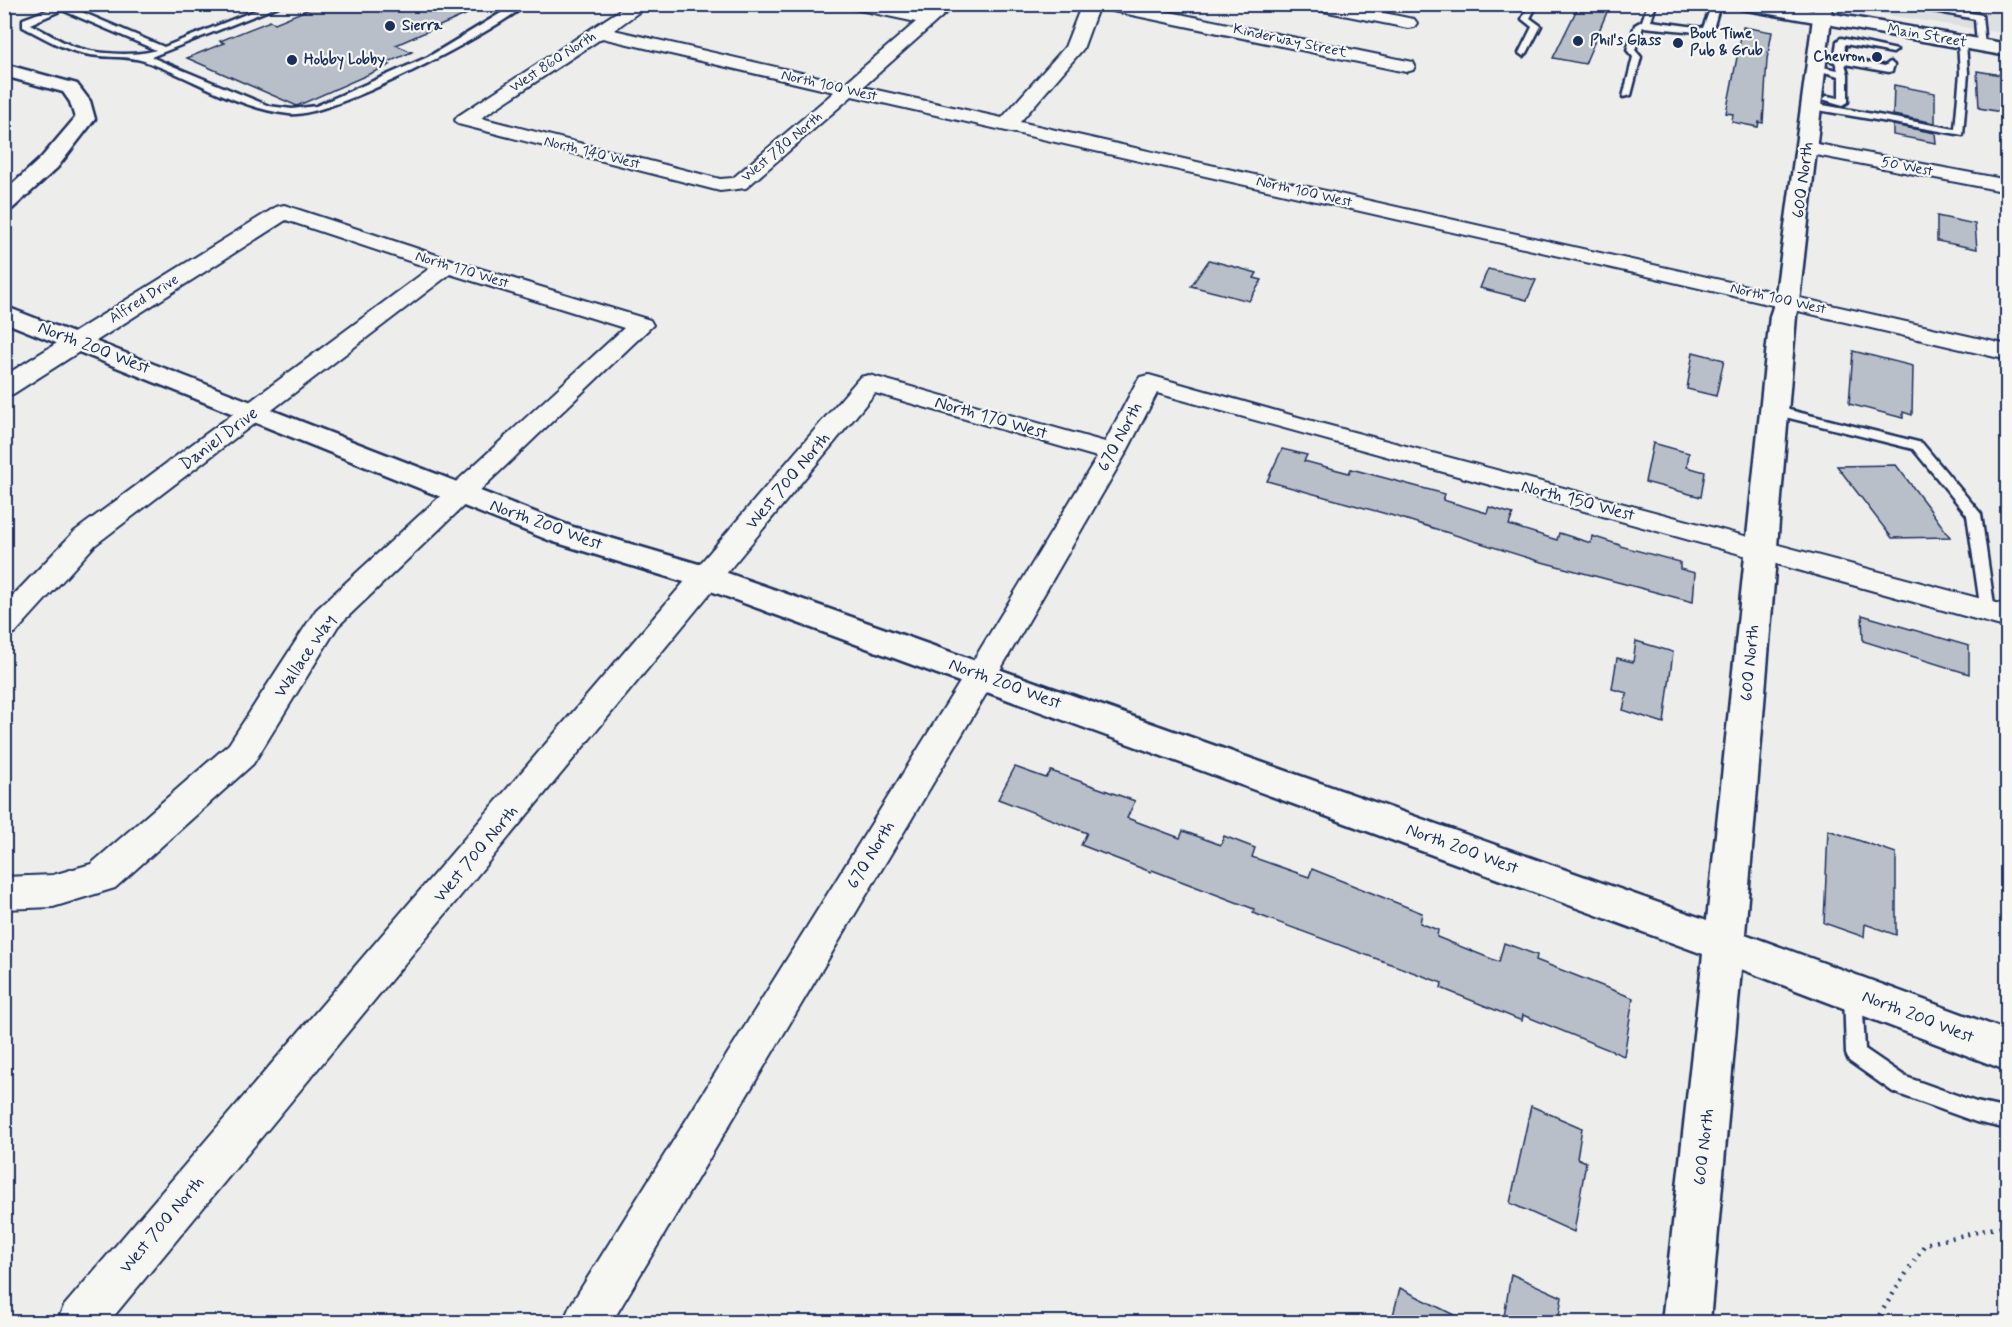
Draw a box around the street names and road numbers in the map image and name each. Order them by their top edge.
street label: Kinderway Street [1231,19,1349,63]
street label: Main Street [1886,19,1968,53]
street label: West 860 North [506,27,600,97]
street label: North 100 West [779,65,880,107]
street label: West 780 North [737,107,827,187]
street label: North 140 West [542,131,643,175]
street label: 600 North [1786,140,1820,220]
street label: 50 West [1879,152,1935,182]
street label: North 100 West [1254,171,1355,213]
street label: North 170 West [413,246,512,294]
street label: Alfred Drive [105,270,183,328]
street label: North 100 West [1728,278,1829,320]
street label: North 200 West [34,316,154,381]
street label: North 170 West [932,390,1051,446]
street label: 670 North [1092,398,1148,476]
street label: Daniel Drive [175,402,263,476]
street label: West 700 North [740,427,836,535]
street label: North 150 West [1518,474,1638,528]
street label: North 200 West [486,493,606,557]
street label: Wallace Way [268,610,342,702]
street label: 600 North [1735,624,1765,702]
street label: North 200 West [945,652,1065,716]
street label: West 700 North [428,800,524,908]
street label: 670 North [841,816,901,894]
street label: North 200 West [1402,817,1522,881]
street label: North 200 West [1858,985,1978,1050]
street label: 600 North [1688,1107,1720,1187]
street label: West 700 North [114,1171,210,1279]

